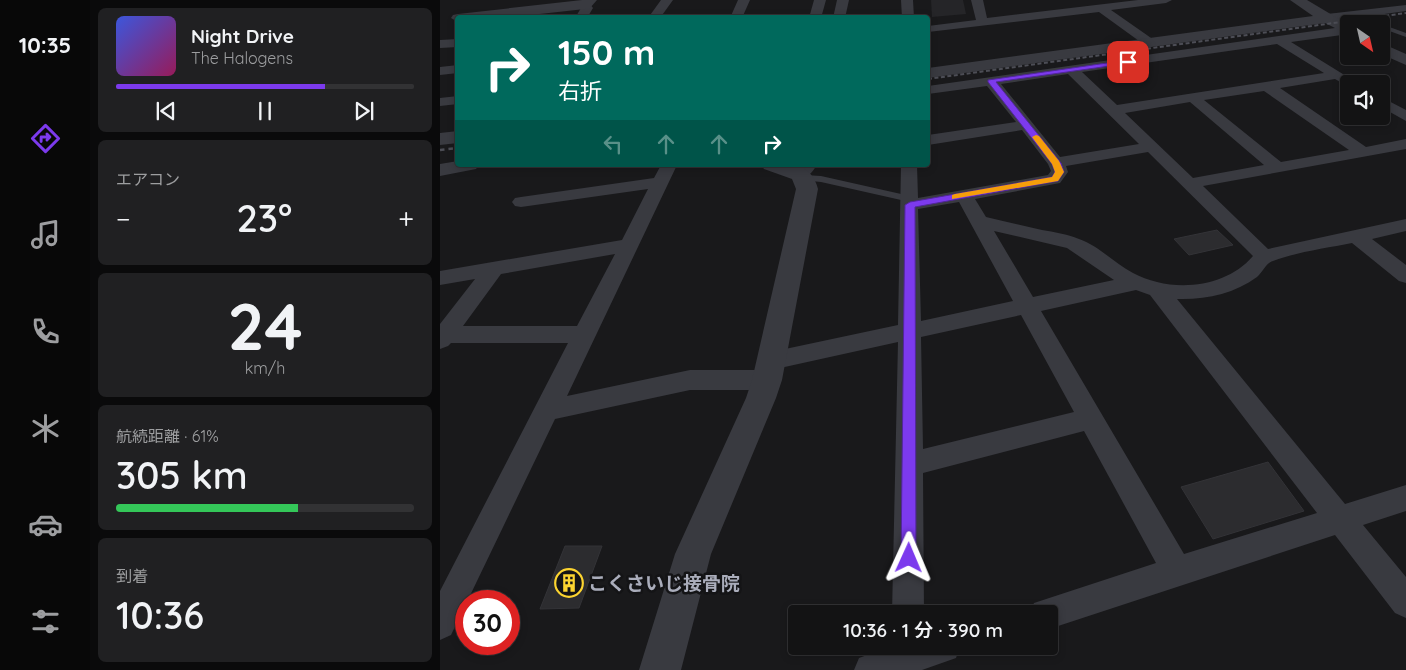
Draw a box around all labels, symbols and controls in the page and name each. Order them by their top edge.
north arrow [1340,15,1390,65]
map controls [1340,15,1390,125]
text: Night Drive [191,24,294,48]
text: 150 m [558,30,655,74]
text: 10:35 [19,31,71,59]
icon: right [475,35,540,100]
pin [1107,41,1149,83]
text: The Halogens [191,48,293,68]
icon: arrive [1114,48,1142,76]
button: sound [1340,75,1390,125]
text: 右折 [558,77,602,105]
icon: previous [152,97,180,125]
icon: pause [251,97,279,125]
icon: next [350,97,378,125]
icon: directions [28,121,63,156]
icon: left [599,130,627,158]
icon: ahead [652,130,680,158]
icon: ahead [705,130,733,158]
icon: right [758,130,786,158]
text: エアコン [116,169,180,189]
text: 23° [236,194,292,242]
text: − [116,201,131,236]
text: + [398,201,414,236]
icon: music [28,217,63,252]
text: 24 [227,285,303,366]
icon: phone [28,314,63,349]
text: km/h [245,358,285,378]
icon: climate [28,411,63,446]
text: 航続距離 · 61% [116,426,219,446]
text: 305 km [116,451,248,499]
icon: car [28,507,63,542]
position arrow [882,531,934,583]
text: 到着 [116,566,148,586]
building icon: こくさいじ接骨院 [554,568,584,598]
place label: こくさいじ接骨院 [588,571,740,595]
speed limit sign: 30 [455,590,520,655]
text: 10:36 [116,591,204,639]
icon: filters [28,604,63,639]
text: 10:36 · 1 分 · 390 m [843,618,1003,642]

